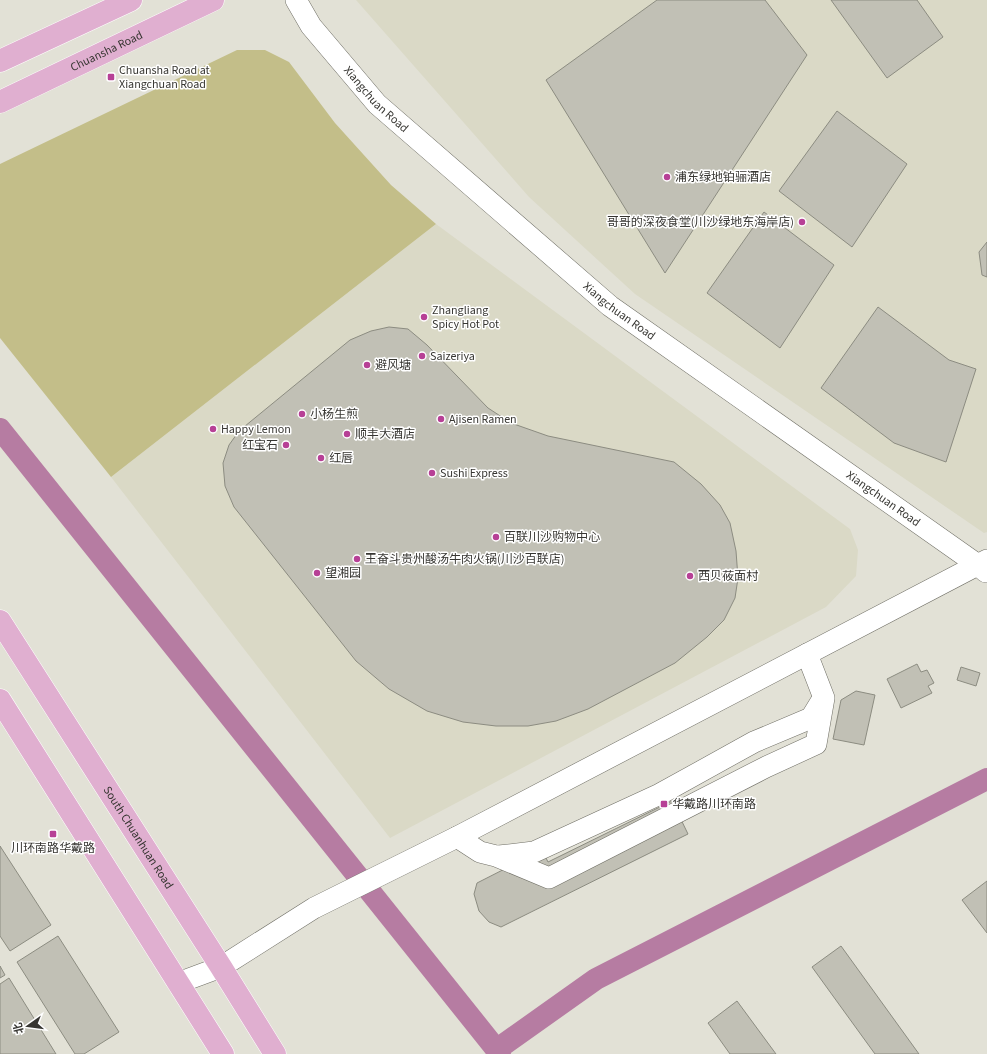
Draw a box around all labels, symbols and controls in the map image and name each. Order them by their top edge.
street label: Chuansha Road [68,27,146,76]
place label: Chuansha Road at Xiangchuan Road [119,62,210,93]
street label: Xiangchuan Road [339,62,412,137]
marker: Chuansha Road at Xiangchuan Road [106,72,116,82]
place label: 浦东绿地铂骊酒店 [675,169,771,186]
marker: 浦东绿地铂骊酒店 [662,172,672,182]
place label: 哥哥的深夜食堂(川沙绿地东海岸店) [607,214,794,231]
marker: 哥哥的深夜食堂(川沙绿地东海岸店) [797,217,807,227]
street label: Xiangchuan Road [579,278,659,344]
place label: Zhangliang Spicy Hot Pot [432,302,499,333]
marker: Zhangliang Spicy Hot Pot [419,312,429,322]
place label: Saizeriya [430,348,475,365]
marker: Saizeriya [417,351,427,361]
place label: 避风塘 [375,357,411,374]
marker: 避风塘 [362,360,372,370]
place label: 小杨生煎 [310,406,358,423]
marker: 小杨生煎 [297,409,307,419]
place label: Ajisen Ramen [449,411,517,428]
marker: Ajisen Ramen [436,414,446,424]
place label: Happy Lemon [221,421,291,438]
marker: Happy Lemon [208,424,218,434]
place label: 顺丰大酒店 [355,426,415,443]
marker: 顺丰大酒店 [342,429,352,439]
place label: 红宝石 [242,437,278,454]
marker: 红宝石 [281,440,291,450]
place label: 红唇 [329,450,353,467]
marker: 红唇 [316,453,326,463]
place label: Sushi Express [440,465,508,482]
street label: Xiangchuan Road [843,467,924,531]
marker: Sushi Express [427,468,437,478]
place label: 百联川沙购物中心 [504,529,600,546]
marker: 百联川沙购物中心 [491,532,501,542]
place label: 王奋斗贵州酸汤牛肉火锅(川沙百联店) [365,551,564,568]
marker: 王奋斗贵州酸汤牛肉火锅(川沙百联店) [352,554,362,564]
place label: 望湘园 [325,565,361,582]
marker: 望湘园 [312,568,322,578]
place label: 西贝莜面村 [698,568,759,585]
marker: 西贝莜面村 [685,571,695,581]
street label: South Chuanhuan Road [99,783,177,893]
place label: 华戴路川环南路 [672,796,756,813]
marker: 华戴路川环南路 [659,799,669,809]
marker: 川环南路华戴路 [48,829,58,839]
place label: 川环南路华戴路 [11,840,95,857]
north arrow [8,1006,48,1046]
text: 北 [10,1021,27,1035]

